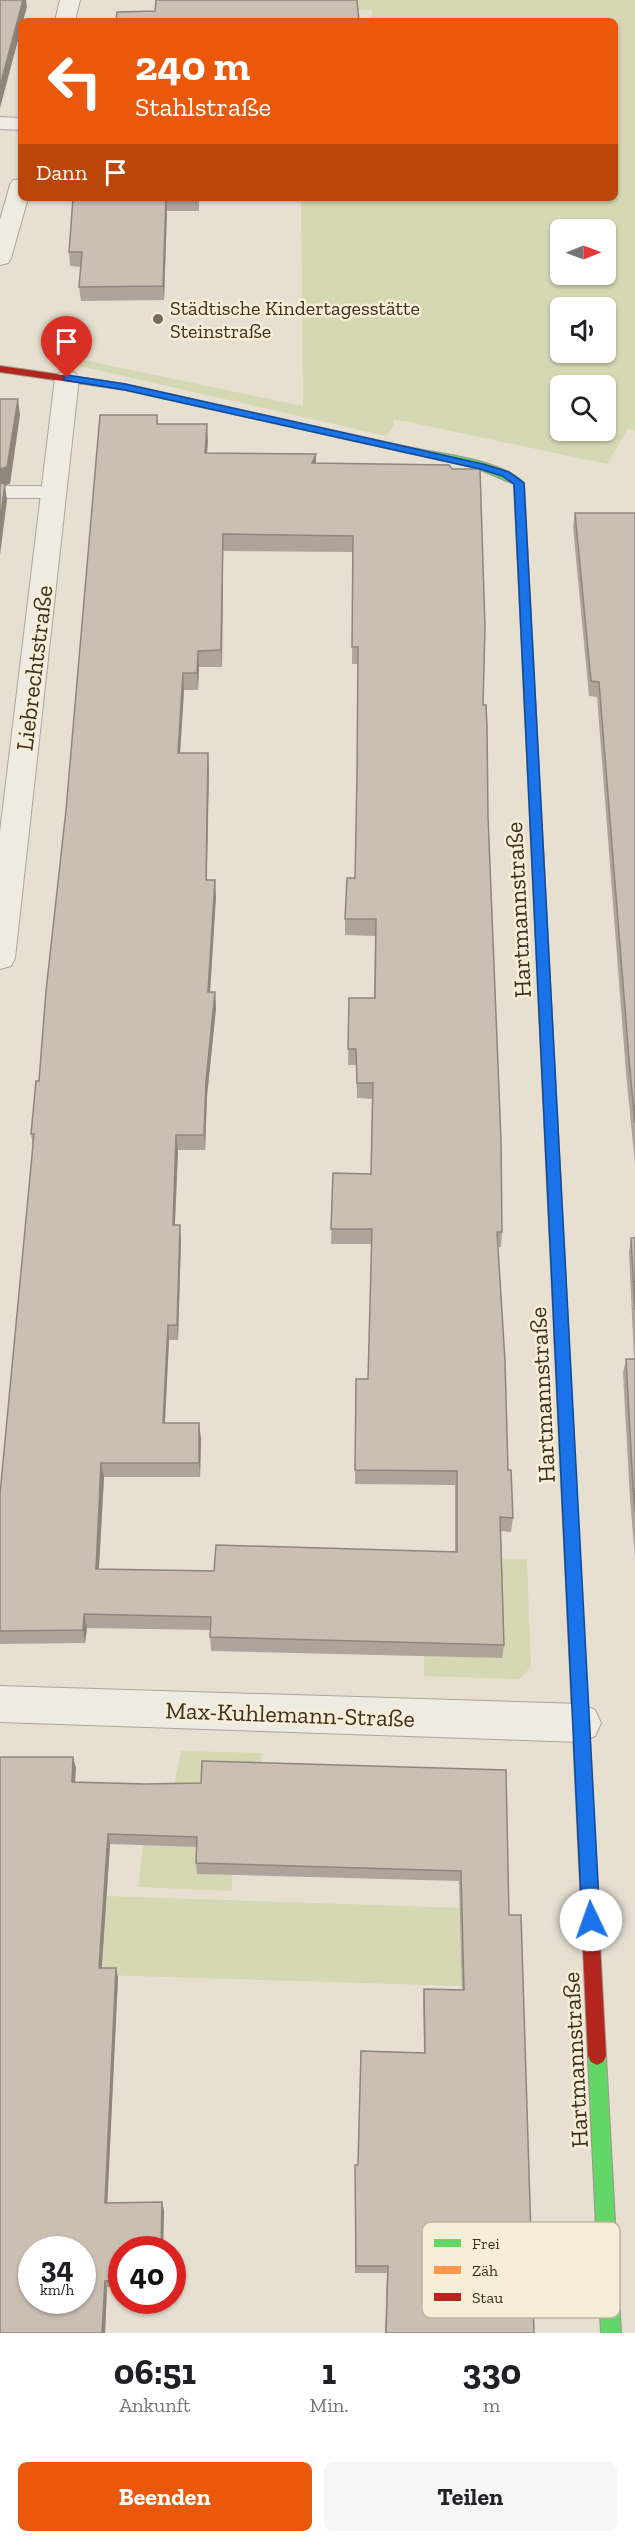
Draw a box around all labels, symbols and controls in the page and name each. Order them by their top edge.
text: 240 m [135,40,250,91]
icon: left [36,42,114,120]
text: Stahlstraße [135,91,271,123]
icon: arrive [99,156,132,189]
text: Dann [36,159,87,186]
north arrow [550,219,616,285]
map controls [550,219,616,441]
place label: Städtische Kindertagesstätte Steinstraße [170,296,420,343]
button: sound [550,297,616,363]
marker: Städtische Kindertagesstätte Steinstraße [151,312,165,326]
pin [41,316,92,378]
icon: arrive [50,325,83,358]
button: search [550,375,616,441]
street label: Liebrechtstraße [9,583,59,753]
street label: Hartmannstraße [499,821,537,999]
street label: Hartmannstraße [523,1306,561,1484]
street label: Max-Kuhlemann-Straße [165,1695,415,1733]
position arrow [559,1888,623,1952]
street label: Hartmannstraße [556,1971,594,2149]
legend [422,2222,620,2318]
text: Frei [472,2234,500,2253]
speed limit sign: 40 [108,2236,186,2314]
text: 34 [40,2250,74,2286]
text: Zäh [472,2261,498,2280]
text: km/h [40,2281,74,2299]
text: Stau [472,2288,503,2307]
text: 06:51 [114,2350,196,2393]
text: 1 [322,2350,336,2393]
text: 330 [462,2350,521,2393]
text: Ankunft [119,2393,190,2417]
text: Min. [310,2393,349,2417]
text: m [483,2393,500,2417]
button: Beenden [18,2462,312,2531]
button: Teilen [324,2462,617,2531]

